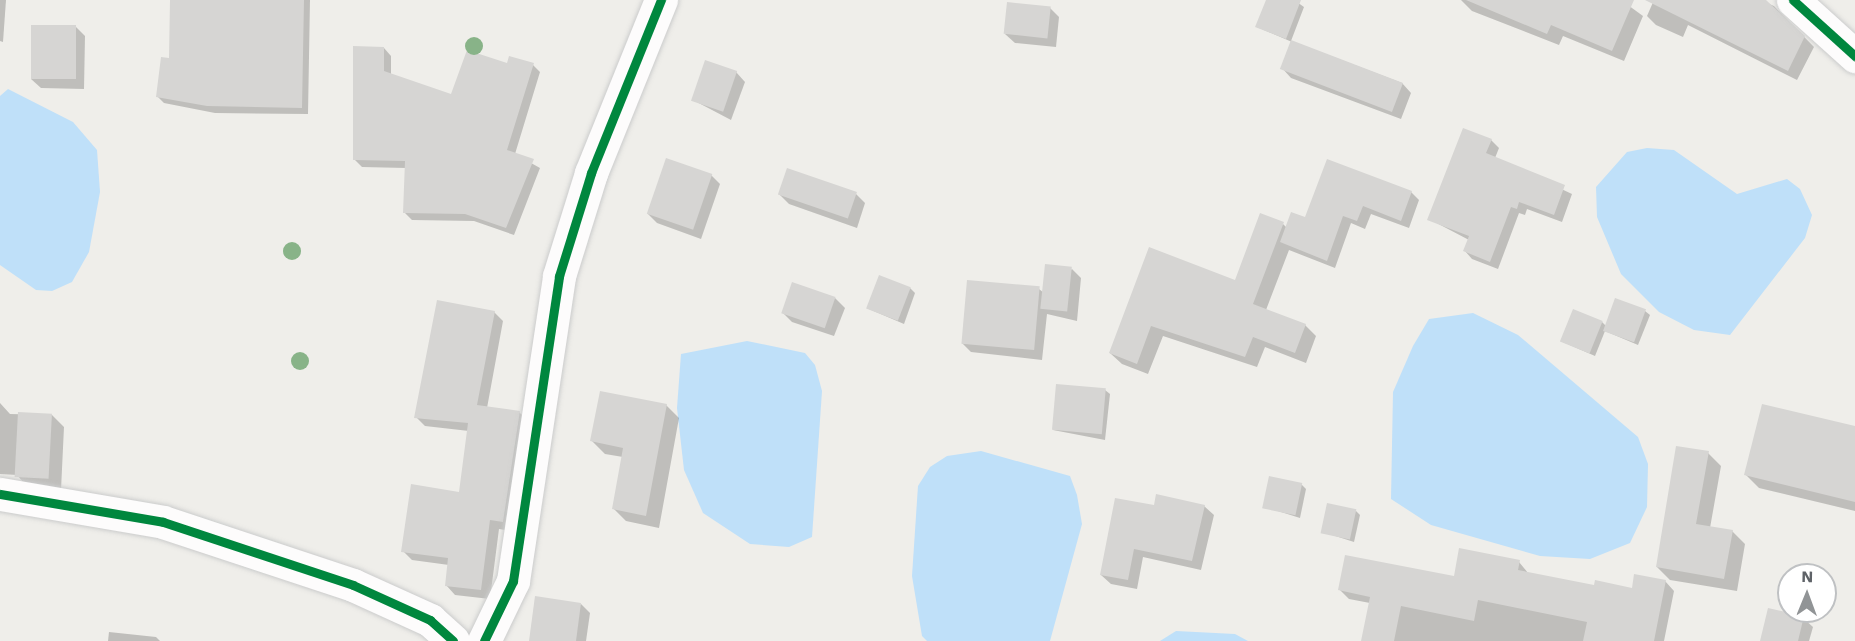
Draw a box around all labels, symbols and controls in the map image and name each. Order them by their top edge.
north arrow [1777,563,1837,623]
text: N [1801,567,1813,586]

